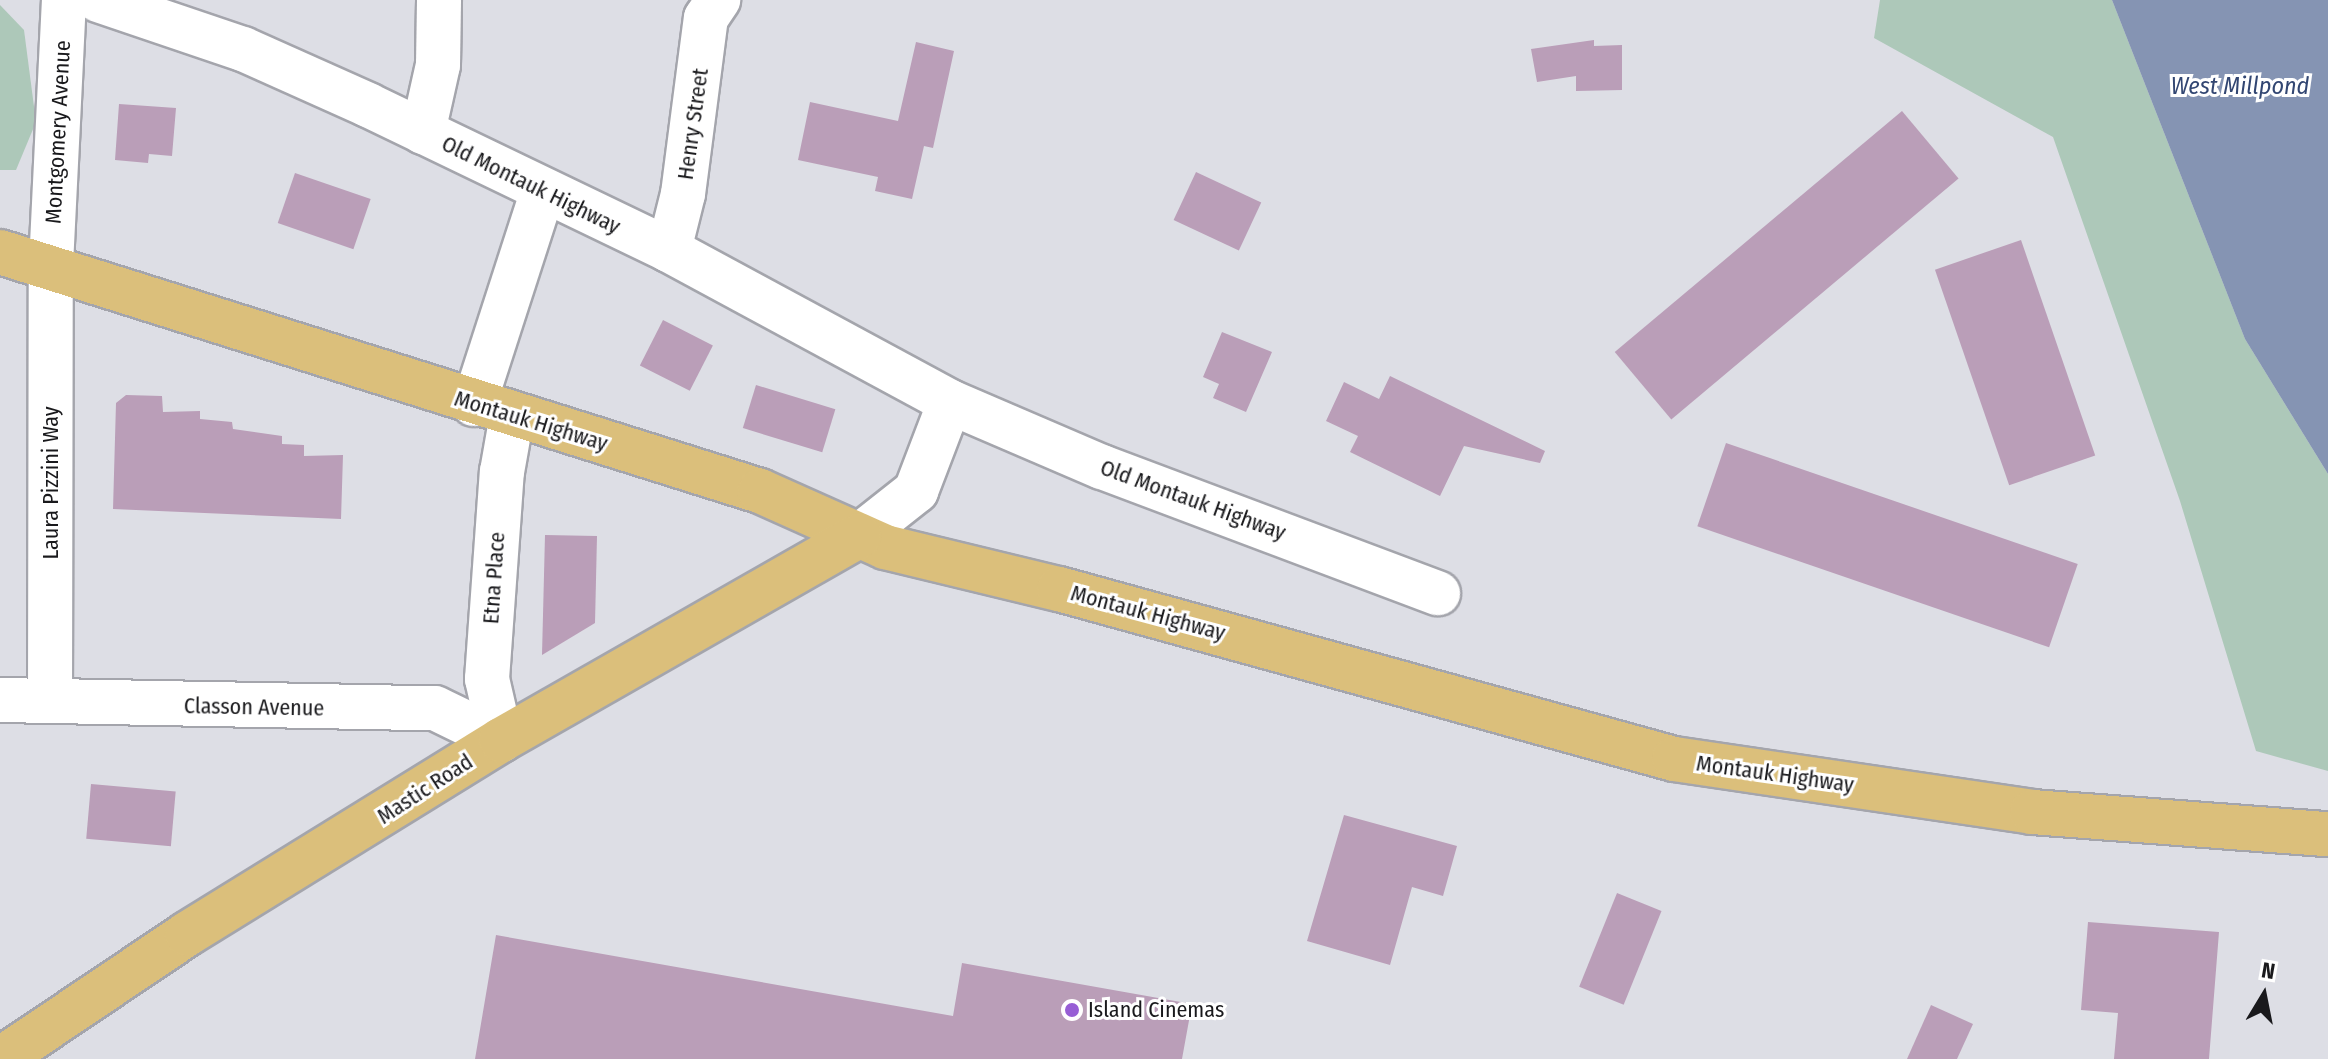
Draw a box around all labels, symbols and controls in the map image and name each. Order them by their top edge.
street label: Montgomery Avenue [40,40,76,224]
street label: Henry Street [672,66,714,182]
water label: West Millpond [2171,73,2309,101]
street label: Old Montauk Highway [437,130,625,240]
street label: Montauk Highway [451,385,611,457]
street label: Laura Pizzini Way [38,406,64,560]
street label: Old Montauk Highway [1097,454,1289,546]
street label: Etna Place [478,531,510,625]
street label: Montauk Highway [1068,580,1228,646]
street label: Classon Avenue [184,693,324,721]
street label: Mastic Road [372,748,478,830]
street label: Montauk Highway [1695,750,1855,798]
north arrow [2224,955,2304,1035]
text: N [2259,956,2277,985]
place label: Island Cinemas [1088,997,1224,1023]
marker: Island Cinemas [1063,1001,1081,1019]

